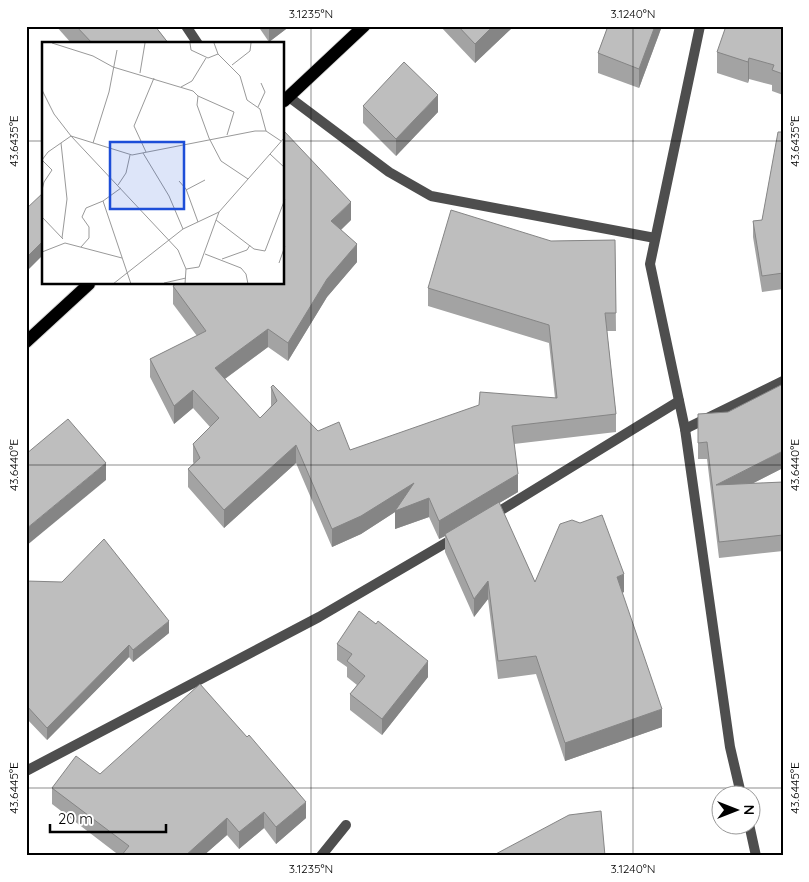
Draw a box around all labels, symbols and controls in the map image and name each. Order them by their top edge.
text: 3.1235°N [289,6,333,21]
text: 3.1240°N [610,6,656,21]
inset map [42,42,285,285]
text: 43.6435°E [6,115,21,167]
text: 43.6435°E [787,115,802,167]
text: 43.6440°E [6,439,21,491]
text: 43.6440°E [787,439,802,491]
text: 43.6445°E [6,762,21,814]
text: 43.6445°E [787,762,802,814]
north arrow [712,784,762,834]
scale bar [50,802,166,834]
text: N [740,805,758,815]
text: 20 m [58,809,93,828]
text: 3.1235°N [289,861,333,876]
text: 3.1240°N [610,861,656,876]

